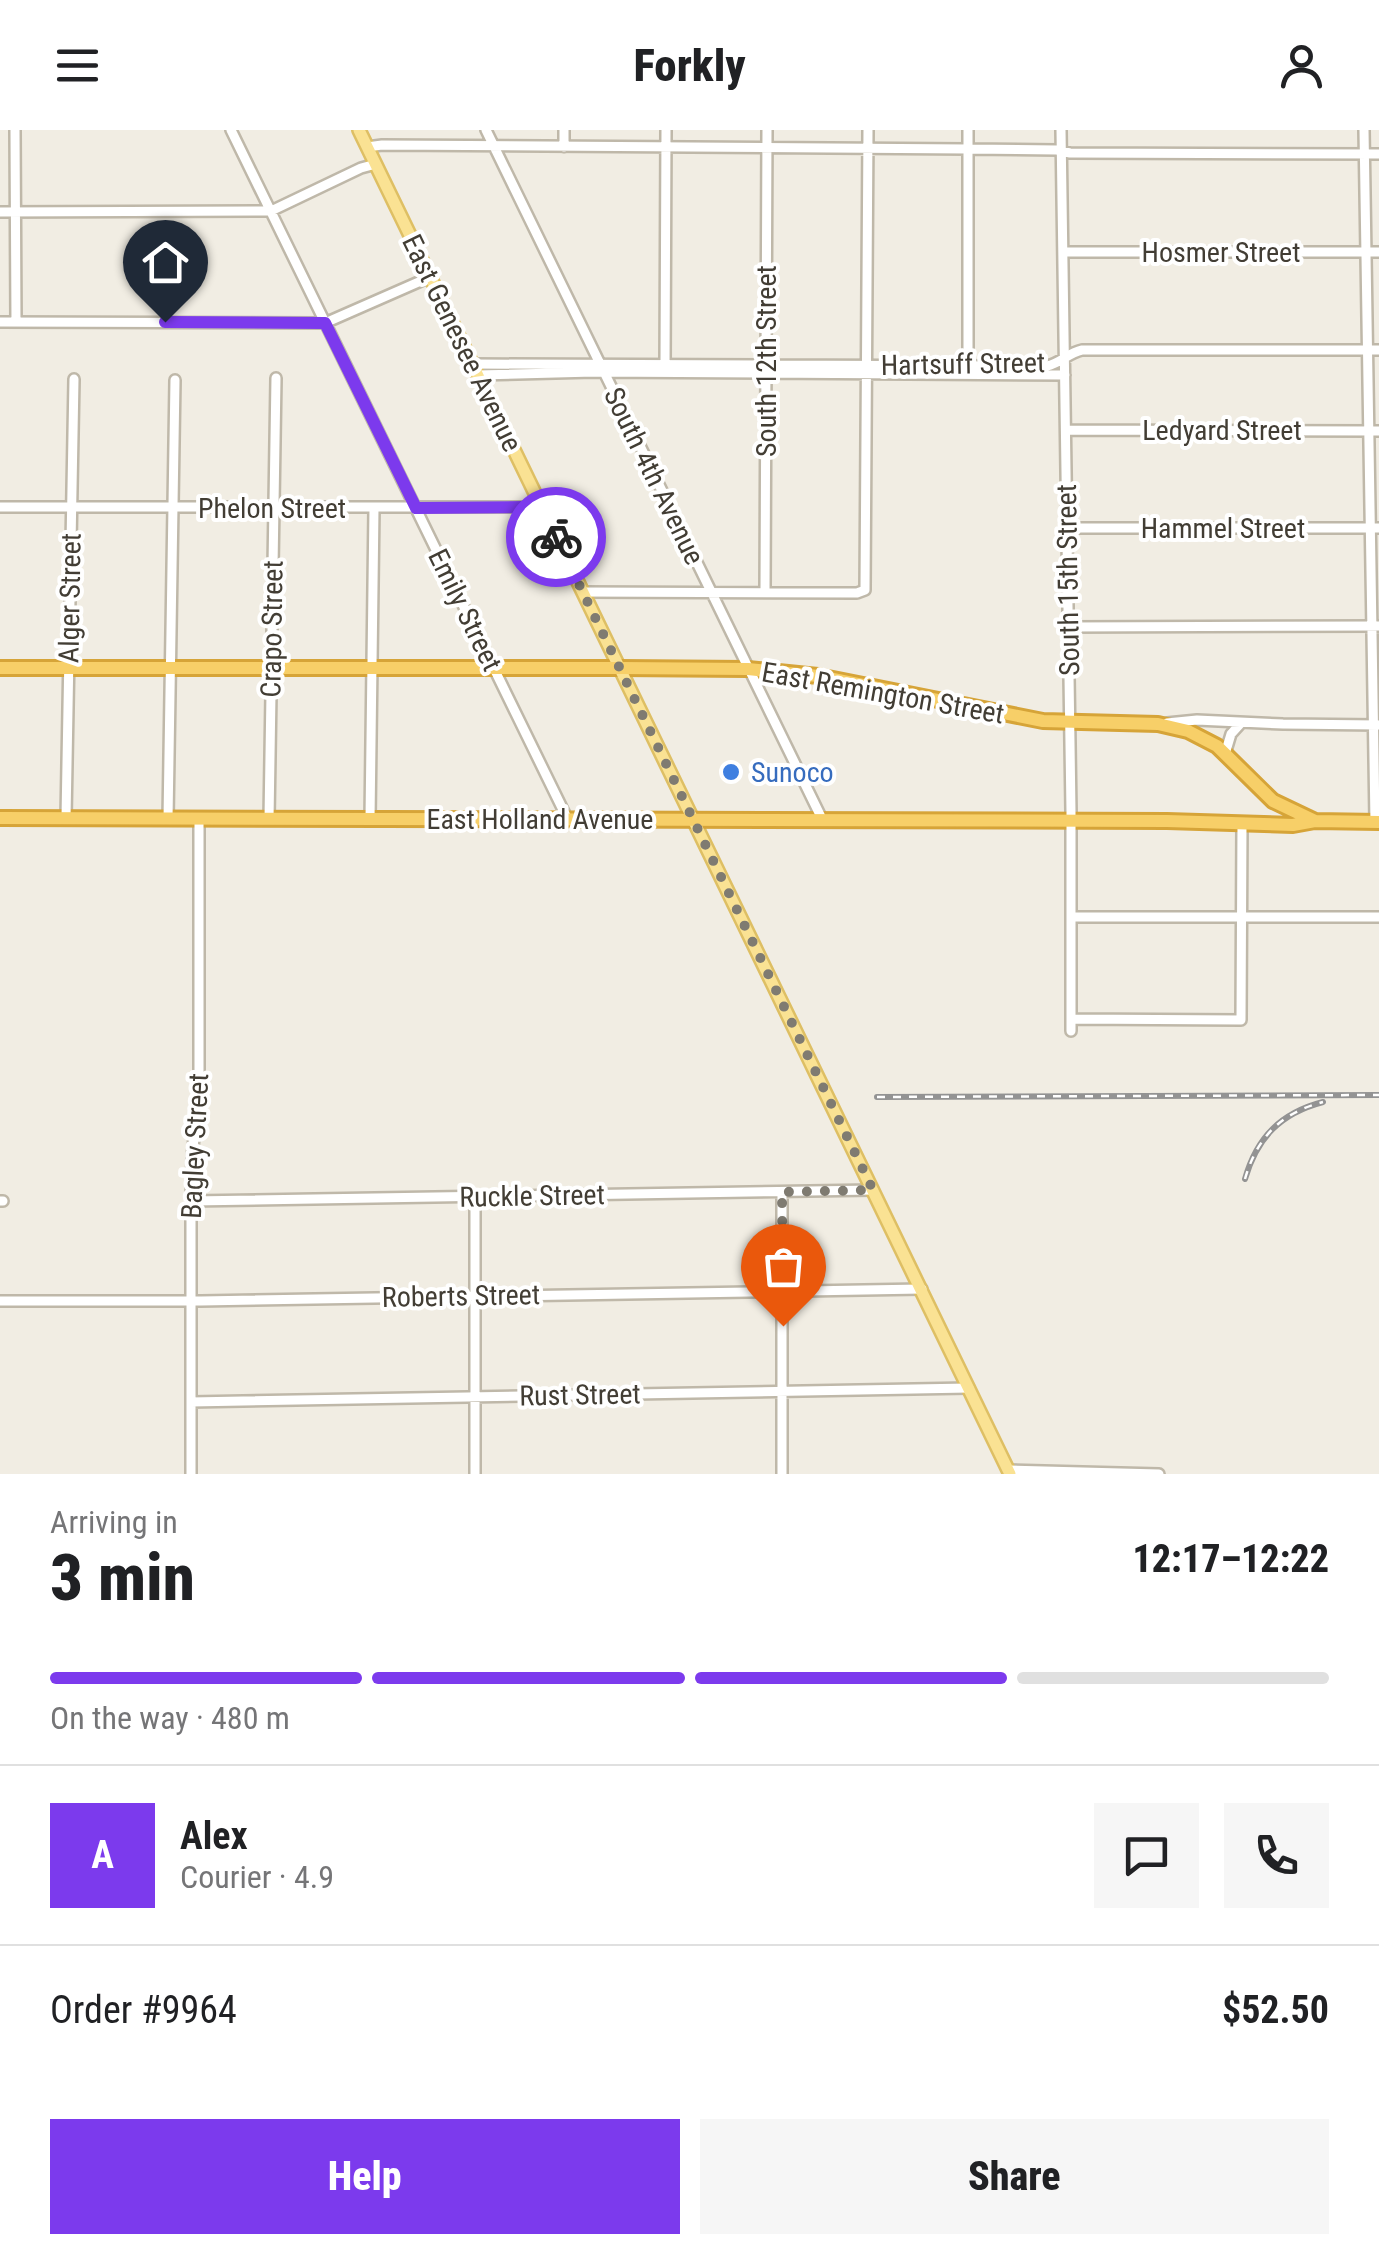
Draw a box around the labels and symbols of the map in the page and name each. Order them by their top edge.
pin [123,220,208,323]
street label: East Genesee Avenue [395,229,529,457]
street label: Hosmer Street [1142,236,1300,269]
street label: South 12th Street [750,265,783,457]
street label: Hartsuff Street [881,346,1045,382]
street label: South 4th Avenue [597,382,711,570]
street label: Ledyard Street [1142,414,1302,447]
street label: South 15th Street [1050,484,1086,676]
courier [506,487,606,587]
street label: Phelon Street [198,492,346,525]
street label: Hammel Street [1141,512,1305,545]
street label: Alger Street [52,533,88,663]
street label: Emily Street [421,544,509,676]
street label: Crapo Street [254,560,290,698]
street label: East Remington Street [759,655,1007,731]
place label: Sunoco [751,756,834,789]
marker: Sunoco [720,761,742,783]
street label: East Holland Avenue [427,803,653,836]
street label: Bagley Street [175,1072,215,1220]
street label: Ruckle Street [459,1178,605,1214]
pin [741,1224,826,1327]
street label: Roberts Street [382,1278,540,1314]
street label: Rust Street [519,1377,641,1413]

